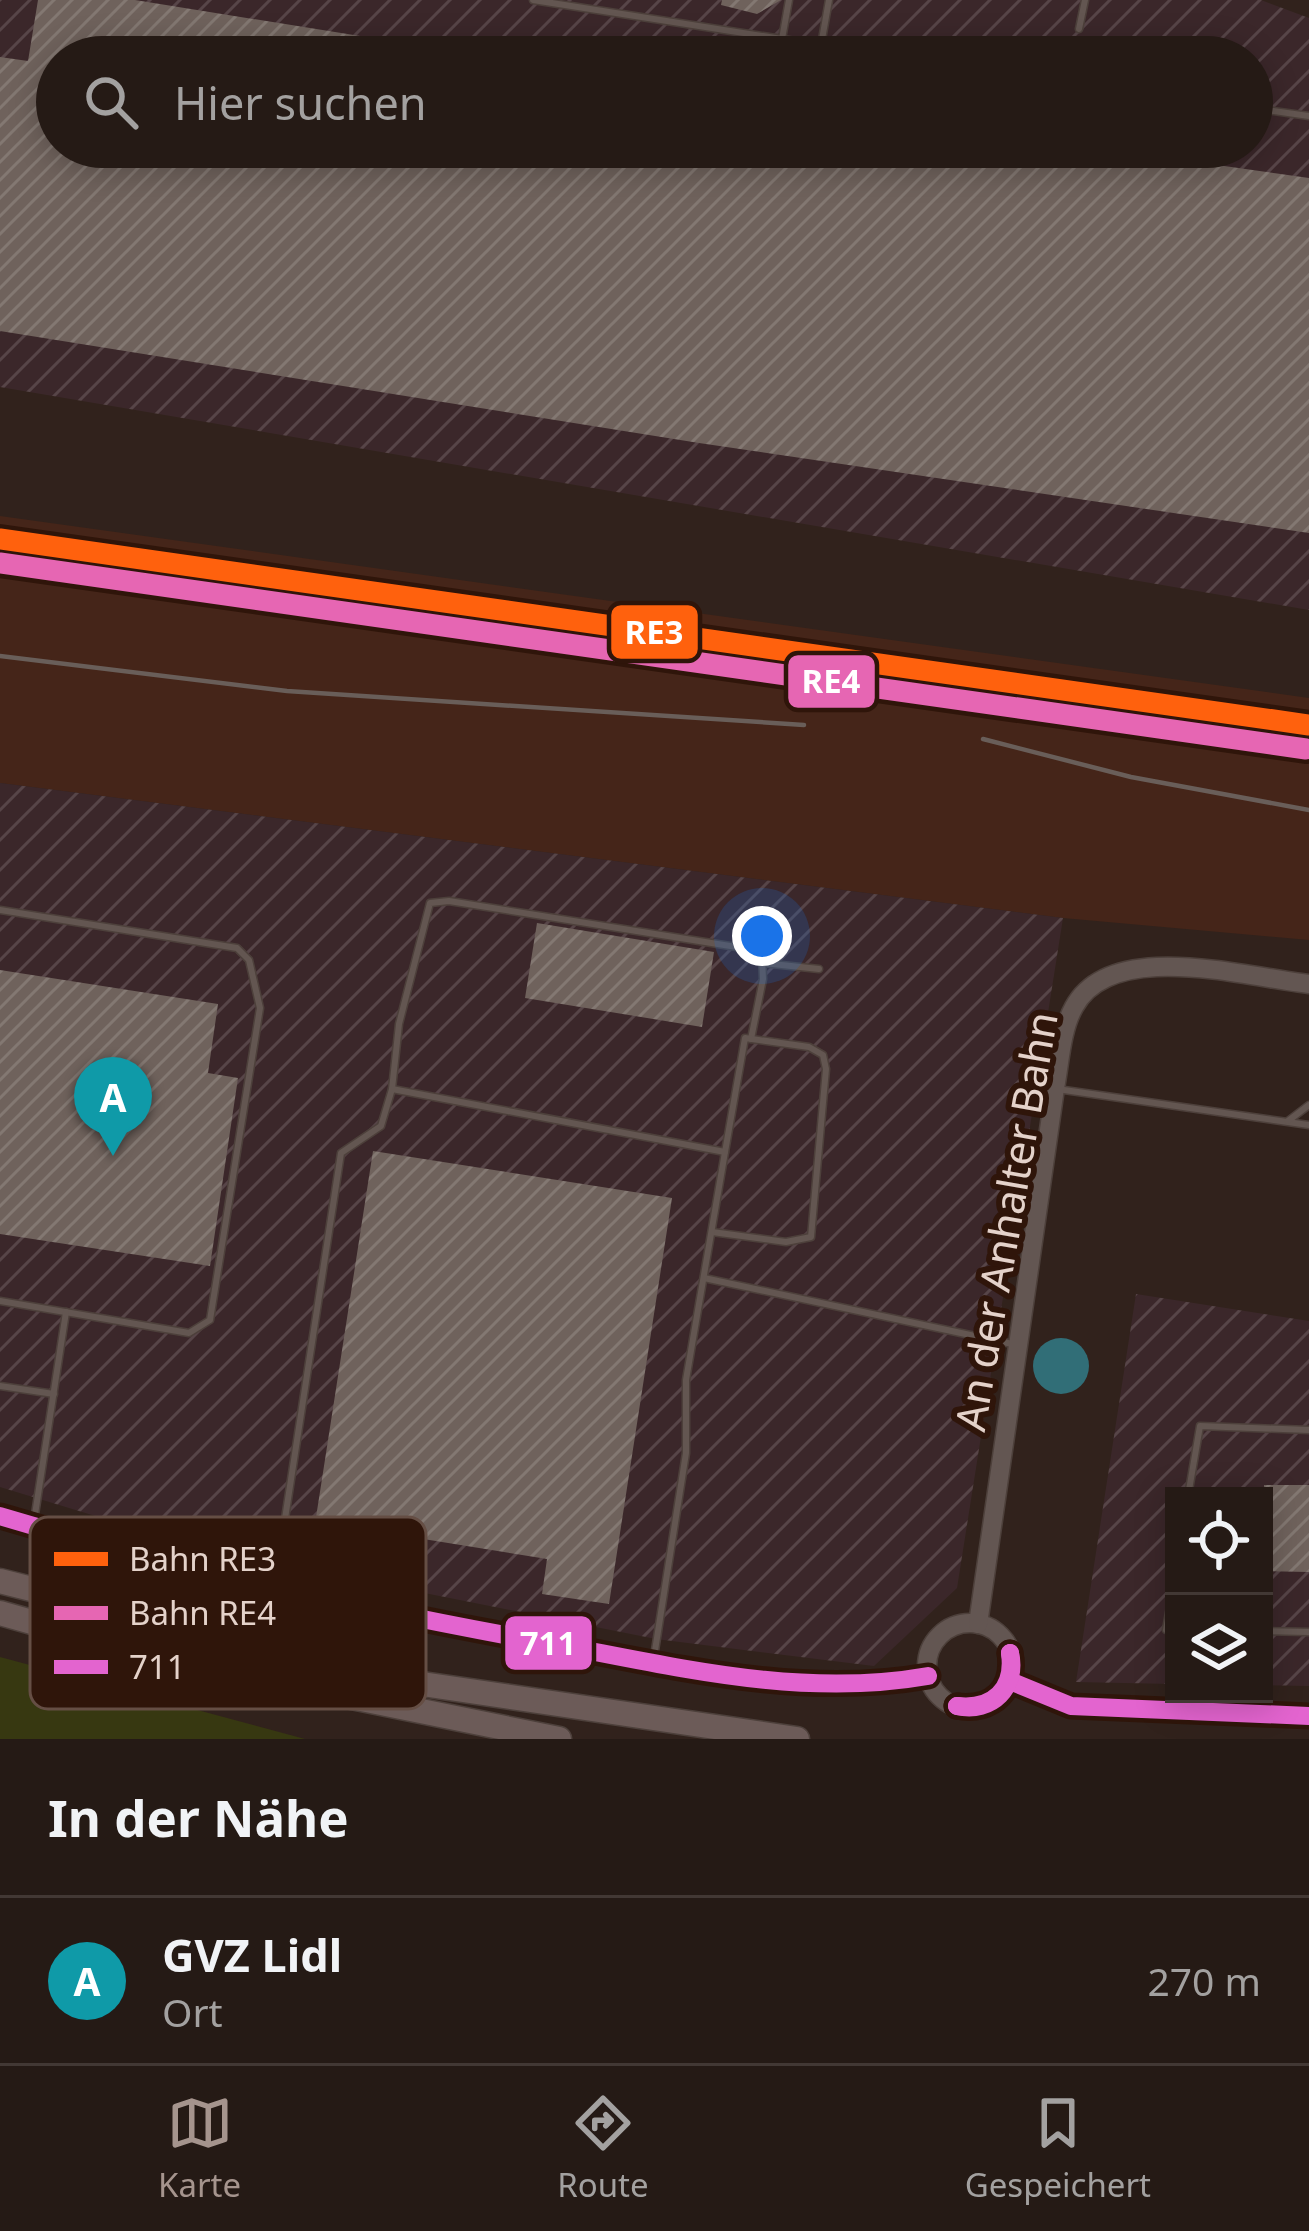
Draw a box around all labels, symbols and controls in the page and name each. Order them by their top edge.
search box [36,36,1273,168]
icon: search [78,69,144,135]
text: Hier suchen [174,72,427,133]
line badge: RE3 [609,603,700,661]
text: RE3 [624,609,684,654]
line badge: RE4 [786,653,877,710]
text: RE4 [801,658,861,703]
your location [732,906,792,966]
street label: An der Anhalter Bahn [940,1007,1070,1435]
pin: A [74,1057,152,1156]
map controls [1165,1487,1273,1703]
button: locate [1165,1487,1273,1595]
legend [30,1517,426,1709]
text: Bahn RE3 [129,1536,276,1581]
text: Bahn RE4 [129,1590,276,1635]
button: layers [1165,1595,1273,1703]
line badge: 711 [503,1614,594,1672]
text: 711 [520,1620,576,1665]
text: 711 [129,1644,186,1689]
text: In der Nähe [48,1782,349,1852]
text: GVZ Lidl [162,1924,342,1985]
text: A [74,1954,101,2007]
text: 270 m [1147,1954,1261,2007]
text: Ort [162,1985,223,2038]
tab: Karte [158,2090,241,2207]
tab: Route [557,2090,649,2207]
tab: Gespeichert [965,2090,1151,2207]

